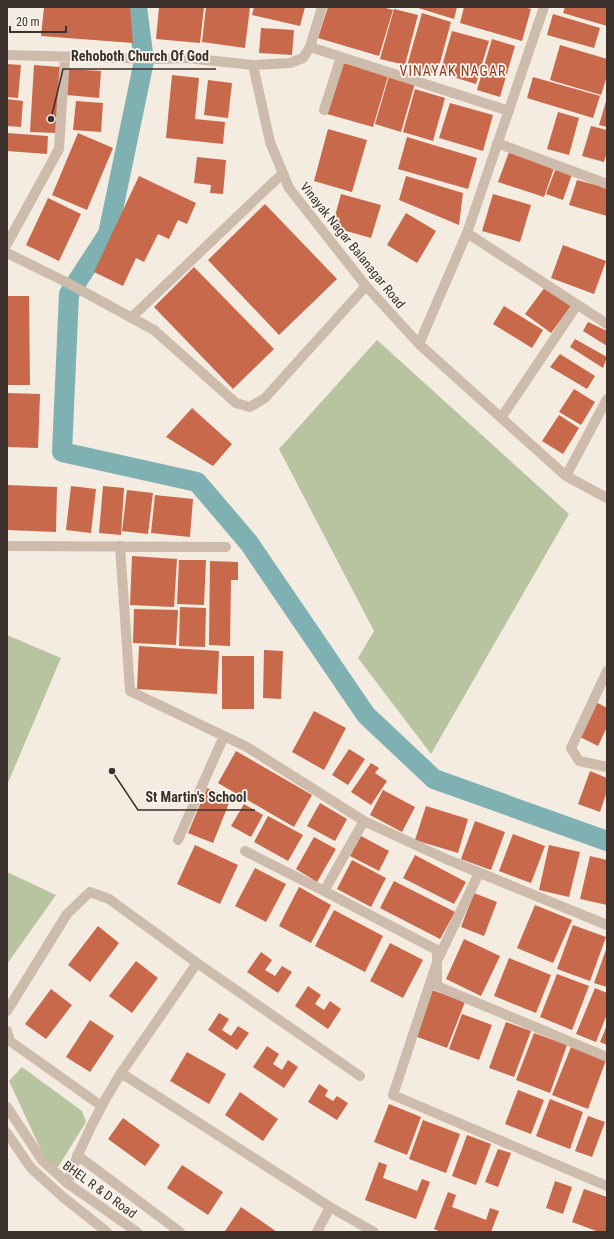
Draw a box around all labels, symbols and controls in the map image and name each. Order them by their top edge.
scale bar [10,8,66,34]
text: 20 m [16,15,40,29]
callout: Rehoboth Church Of God [63,43,216,69]
text: Rehoboth Church Of God [71,48,209,64]
district label: VINAYAK NAGAR [400,63,506,79]
street label: Vinayak Nagar Balanagar Road [297,179,408,311]
callout: St Martin's School [138,784,255,810]
text: St Martin's School [146,789,246,805]
street label: BHEL R & D Road [60,1158,139,1221]

